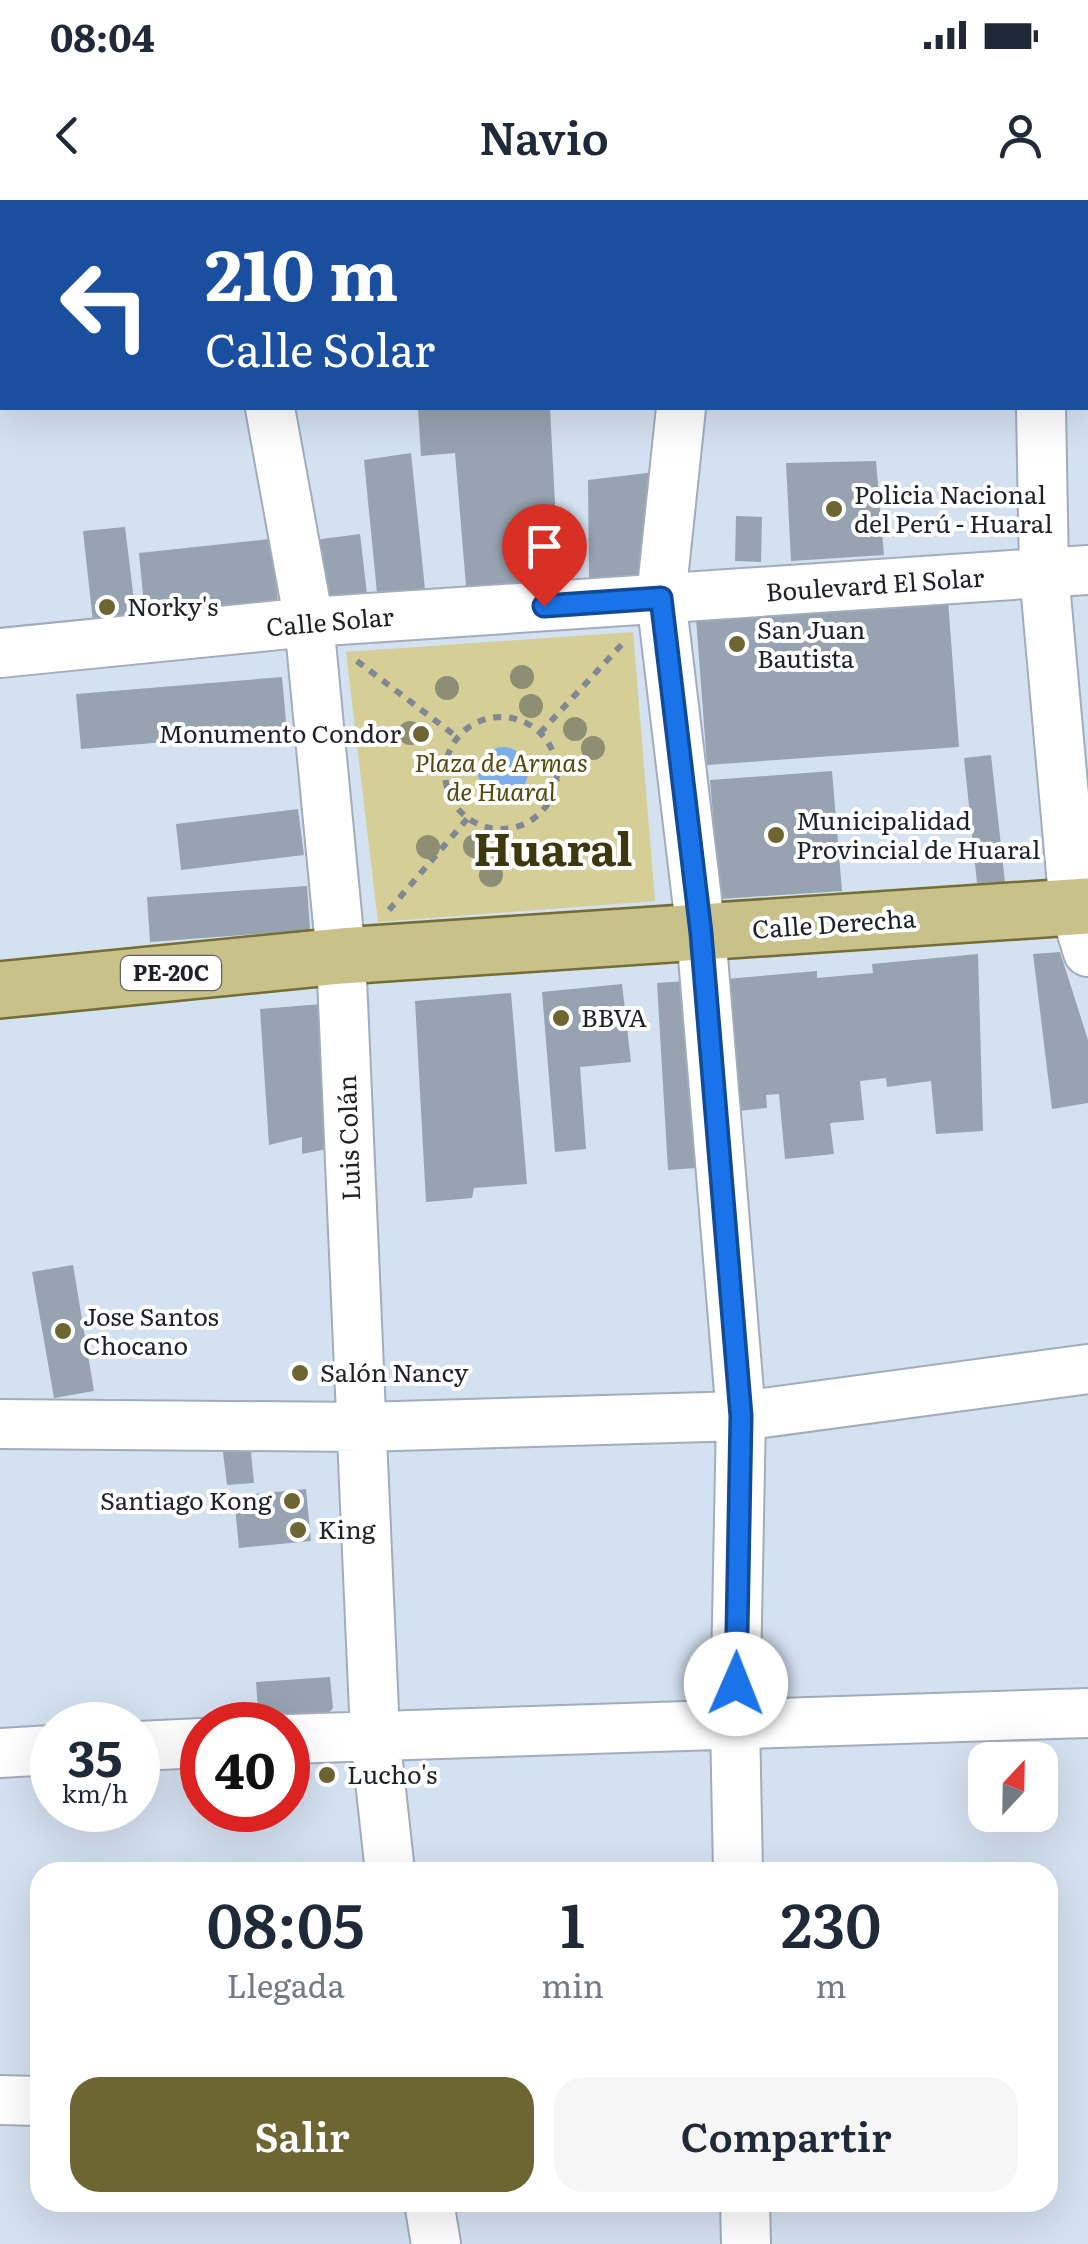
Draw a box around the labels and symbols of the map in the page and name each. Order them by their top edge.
place label: Policia Nacional del Perú - Huaral [854,475,1053,541]
marker: Policia Nacional del Perú - Huaral [823,498,845,520]
pin [502,504,587,607]
street label: Boulevard El Solar [764,557,986,610]
place label: Norky's [127,587,218,624]
marker: Norky's [96,596,118,618]
street label: Calle Solar [265,596,395,645]
place label: San Juan Bautista [757,610,865,676]
marker: San Juan Bautista [726,633,748,655]
place label: Monumento Condor [158,714,401,751]
marker: Monumento Condor [410,723,432,745]
park label: Plaza de Armas de Huaral [414,743,588,809]
place label: Municipalidad Provincial de Huaral [796,801,1040,867]
district label: Huaral [473,813,633,880]
marker: Municipalidad Provincial de Huaral [765,824,787,846]
street label: Calle Derecha [751,898,917,947]
road number: PE-20C [121,956,221,990]
place label: BBVA [581,998,647,1035]
marker: BBVA [550,1007,572,1029]
street label: Luis Colán [327,1075,368,1202]
place label: Jose Santos Chocano [83,1297,219,1363]
marker: Jose Santos Chocano [52,1320,74,1342]
place label: Salón Nancy [320,1353,469,1390]
marker: Salón Nancy [289,1362,311,1384]
place label: Santiago Kong [100,1481,272,1518]
marker: Santiago Kong [281,1490,303,1512]
place label: King [318,1510,376,1547]
marker: King [287,1519,309,1541]
position arrow [684,1632,788,1736]
speed limit sign: 40 [180,1702,310,1832]
north arrow [968,1742,1058,1832]
place label: Lucho's [347,1755,437,1792]
marker: Lucho's [316,1764,338,1786]

